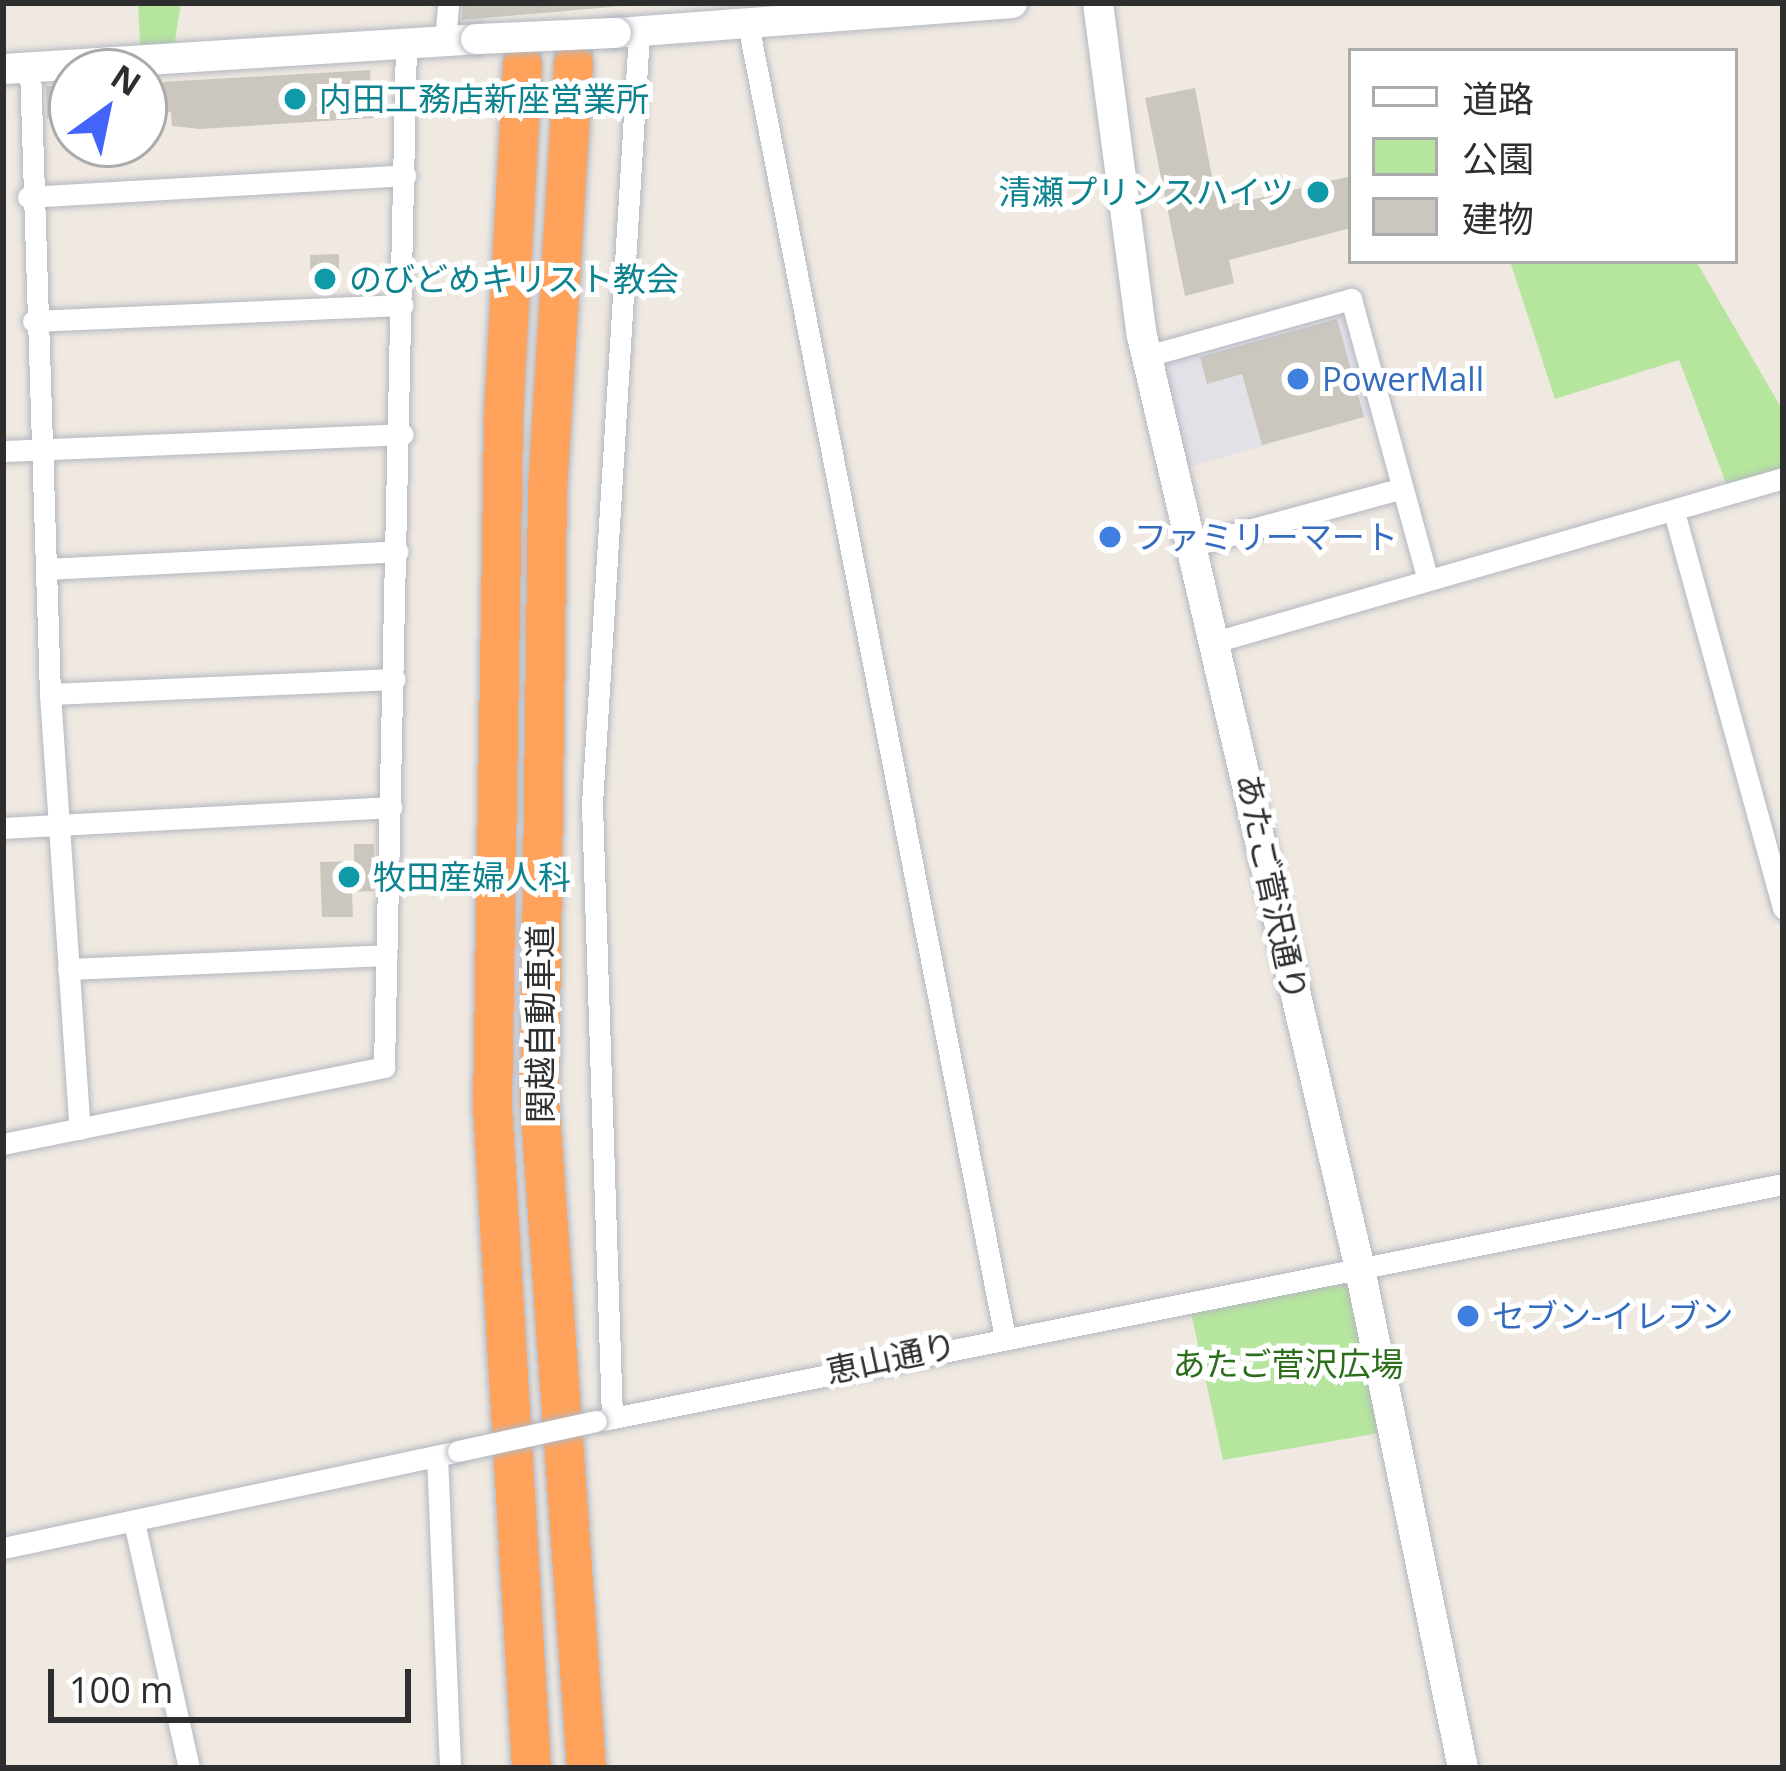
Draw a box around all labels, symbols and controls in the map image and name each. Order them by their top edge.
north arrow [48,48,168,168]
legend [1348,48,1738,264]
text: N [103,54,150,106]
text: 道路 [1462,74,1534,123]
place label: 内田工務店新座営業所 [319,79,649,119]
marker: 内田工務店新座営業所 [282,86,308,112]
text: 公園 [1462,134,1534,183]
place label: 清瀬プリンスハイツ [997,172,1294,212]
marker: 清瀬プリンスハイツ [1305,179,1331,205]
text: 建物 [1462,194,1534,243]
place label: のびどめキリスト教会 [349,259,679,299]
marker: のびどめキリスト教会 [312,266,338,292]
place label: PowerMall [1322,359,1484,399]
marker: PowerMall [1285,366,1311,392]
place label: ファミリーマート [1134,517,1398,557]
marker: ファミリーマート [1097,524,1123,550]
street label: あたご菅沢通り [1229,770,1315,1004]
place label: 牧田産婦人科 [373,857,571,897]
marker: 牧田産婦人科 [336,864,362,890]
street label: 関越自動車道 [520,925,560,1123]
place label: セブン-イレブン [1492,1296,1734,1336]
marker: セブン-イレブン [1455,1303,1481,1329]
street label: 恵山通り [822,1325,960,1391]
park label: あたご菅沢広場 [1173,1344,1403,1384]
scale bar [54,1645,417,1719]
text: 100 m [69,1665,173,1714]

